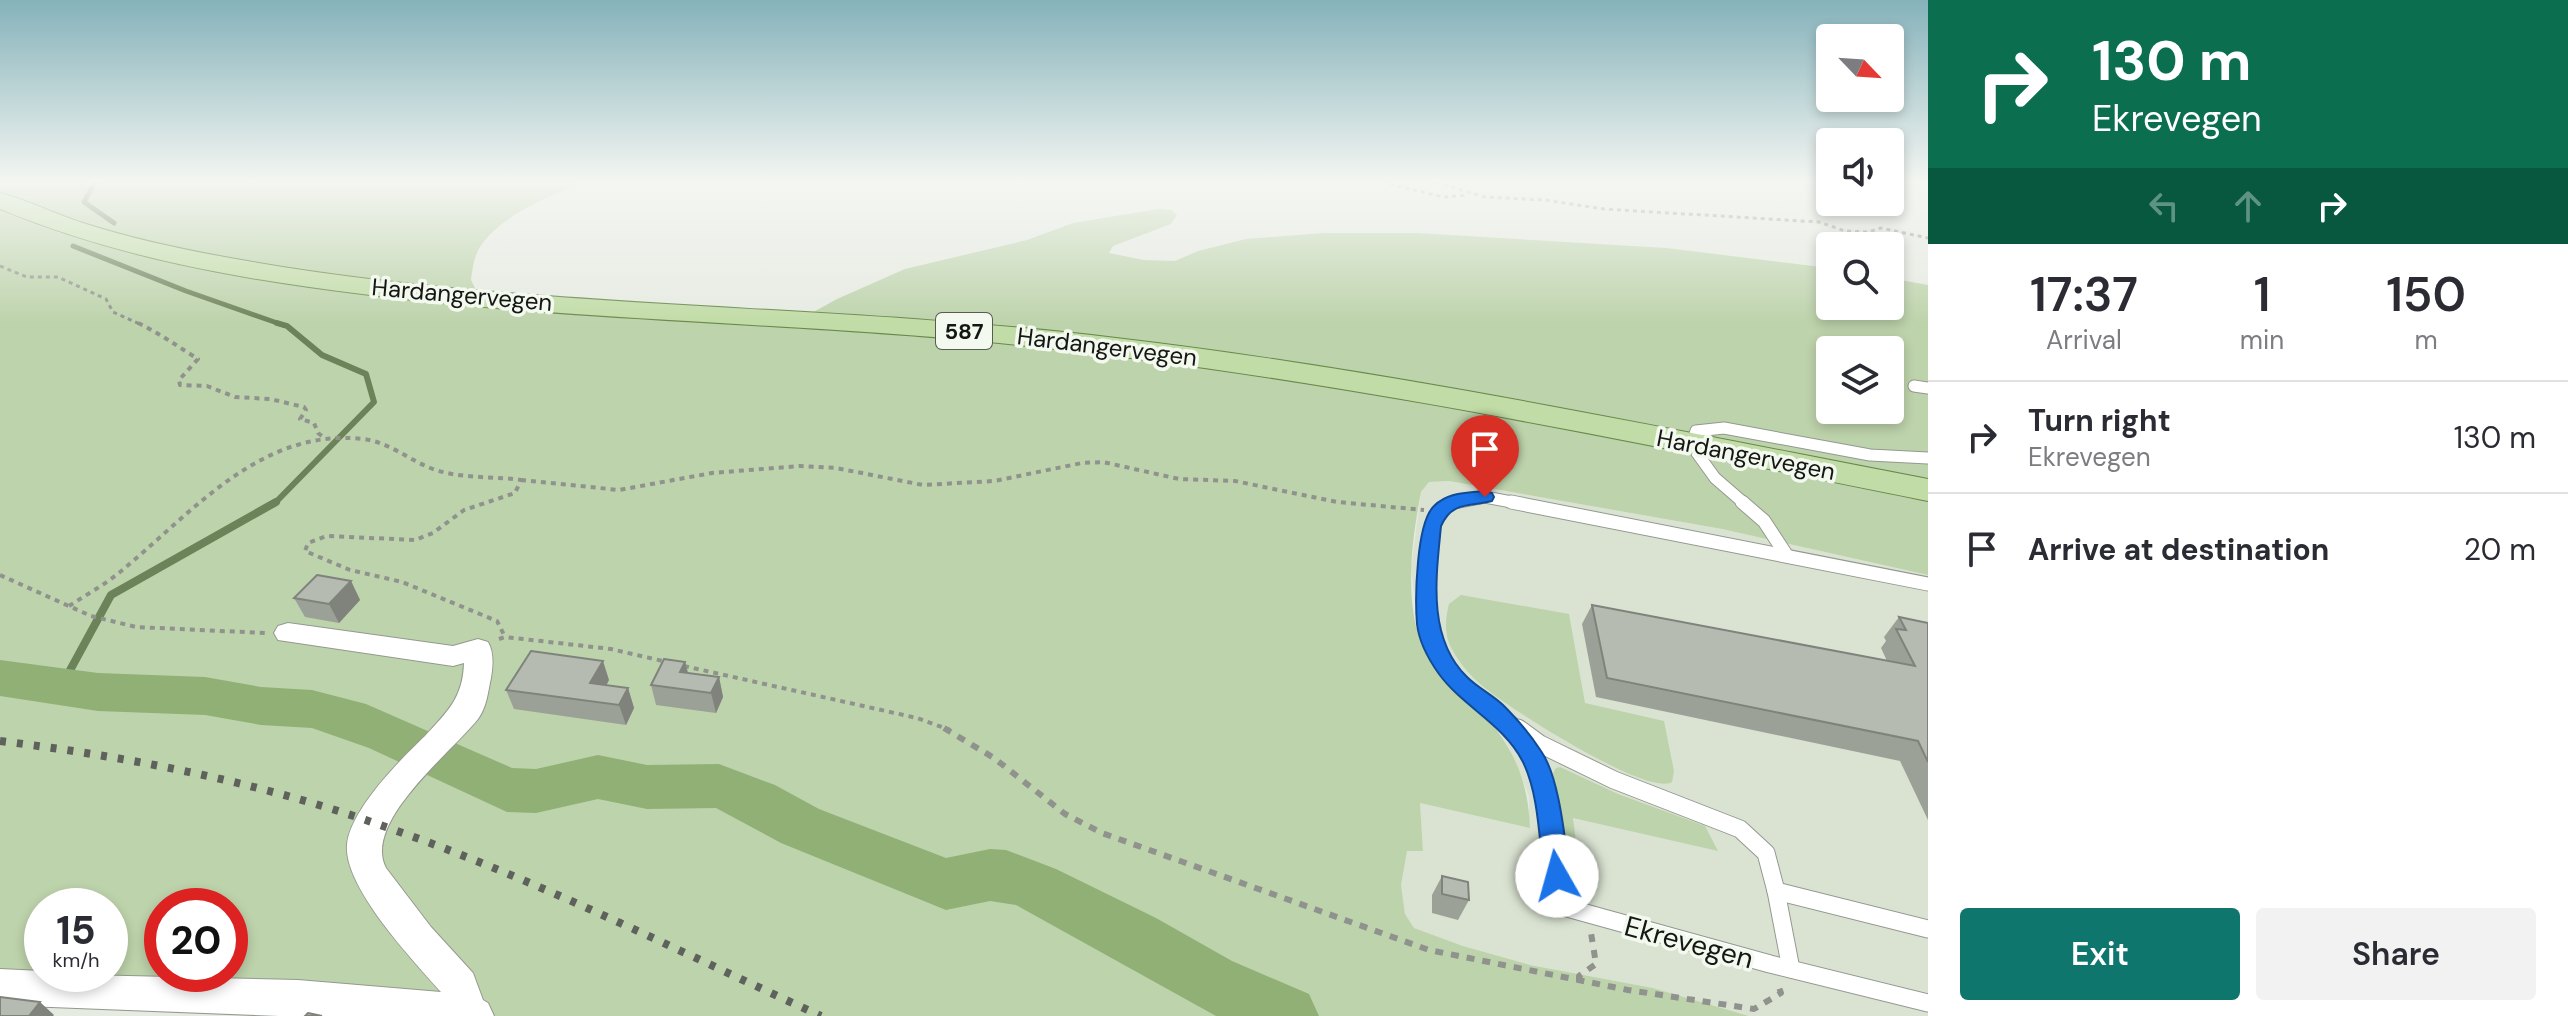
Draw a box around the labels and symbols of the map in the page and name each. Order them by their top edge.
north arrow [1816,24,1904,112]
street label: Hardangervegen [371,271,554,318]
road number: 587 [936,313,992,349]
street label: Hardangervegen [1015,320,1199,373]
pin [1451,415,1519,497]
street label: Hardangervegen [1654,422,1838,487]
position arrow [1515,834,1599,918]
speed limit sign: 20 [144,888,248,992]
street label: Ekrevegen [1620,908,1757,977]

